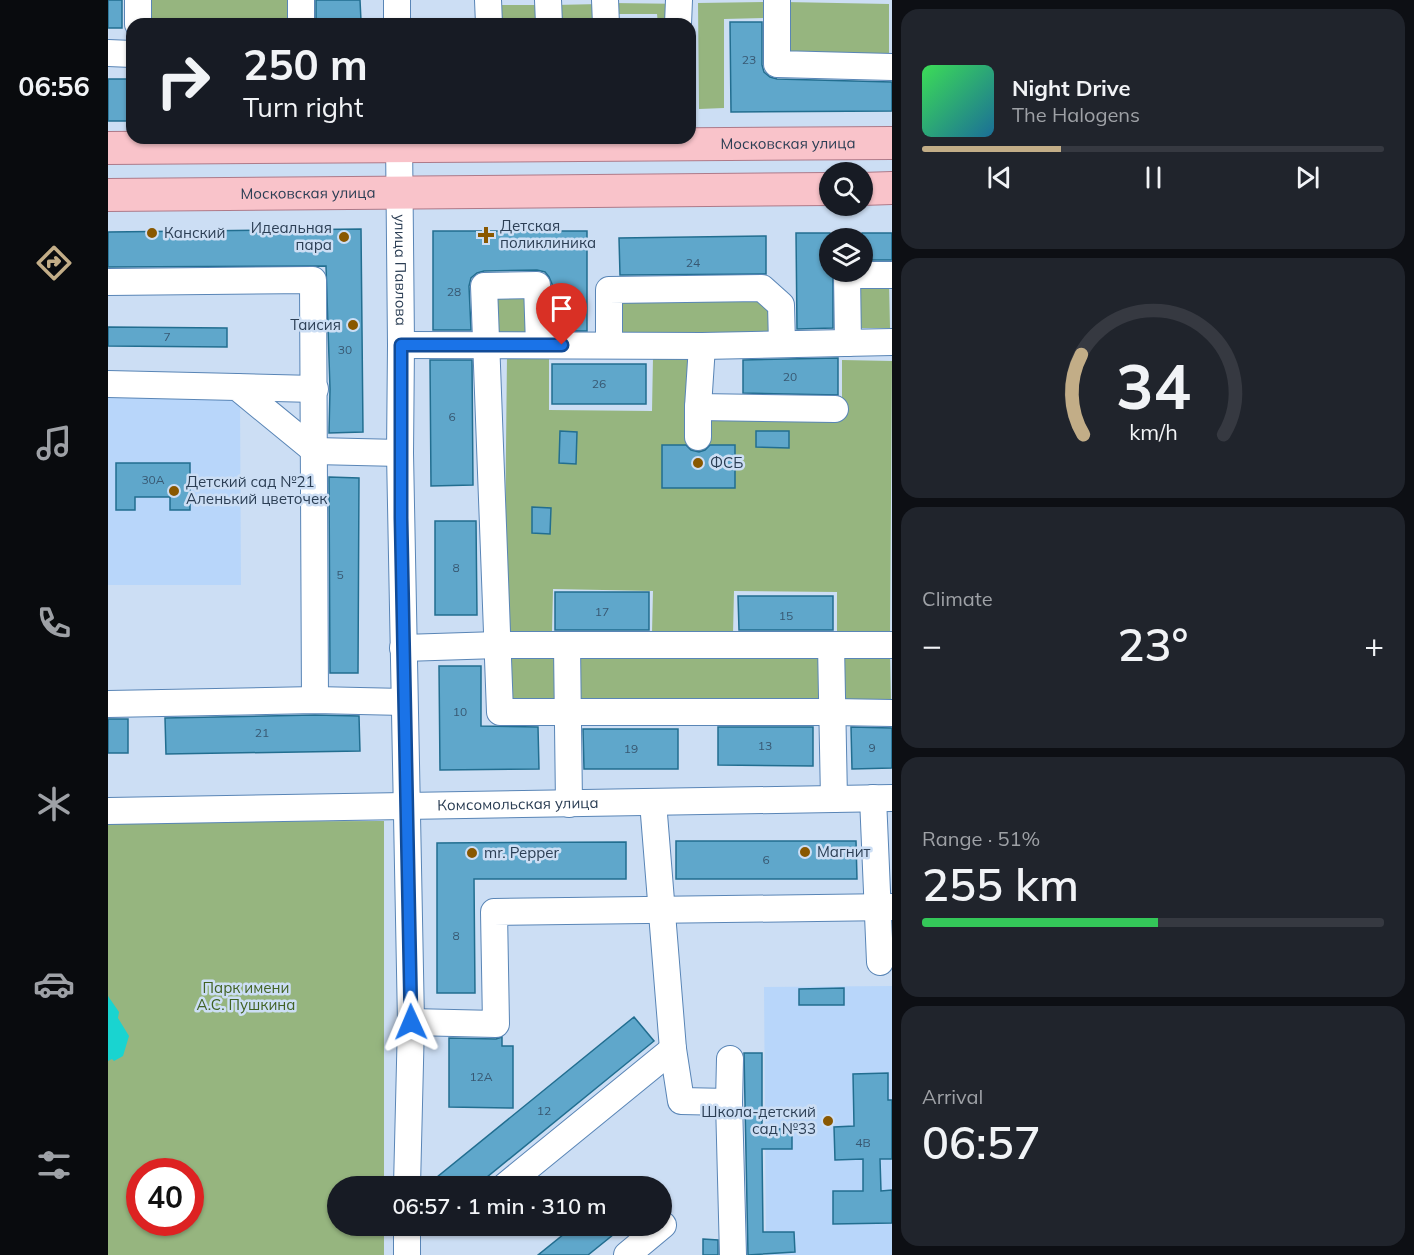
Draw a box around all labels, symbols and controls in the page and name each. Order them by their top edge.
text: 250 m [243,38,368,91]
icon: right [144,42,222,120]
house number: 23 [742,52,756,67]
text: 06:56 [18,69,90,103]
text: Night Drive [1012,74,1131,102]
text: Turn right [243,90,363,124]
text: The Halogens [1012,102,1140,127]
street label: Московская улица [720,133,856,153]
icon: previous [983,161,1016,194]
icon: pause [1137,161,1170,194]
icon: next [1291,161,1324,194]
map controls [819,162,873,282]
button: search [819,162,873,216]
street label: Московская улица [240,183,376,203]
street label: улица Павлова [391,214,411,326]
place label: Детская поликлиника [500,216,596,252]
place label: Идеальная пара [251,218,332,254]
place label: Канский [164,223,225,242]
marker: Канский [145,226,159,240]
marker: Детская поликлиника [477,226,495,244]
button: layers [819,228,873,282]
marker: Идеальная пара [337,230,351,244]
icon: directions [33,242,75,284]
house number: 24 [686,255,700,270]
pin [536,283,587,345]
house number: 28 [447,284,461,299]
icon: arrive [545,292,578,325]
place label: Таисия [290,315,341,334]
marker: Таисия [346,318,360,332]
house number: 7 [163,329,171,344]
house number: 30 [338,342,352,357]
text: 34 [1116,346,1190,425]
house number: 20 [783,369,797,384]
house number: 26 [592,376,606,391]
house number: 6 [448,409,456,424]
text: km/h [1129,419,1177,446]
icon: music [33,422,75,464]
place label: ФСБ [710,453,743,472]
marker: ФСБ [691,456,705,470]
house number: 30А [141,472,165,487]
place label: Детский сад №21 Аленький цветочек [186,472,328,508]
marker: Детский сад №21 Аленький цветочек [167,484,181,498]
house number: 8 [452,560,460,575]
house number: 5 [336,567,344,582]
text: Climate [922,586,993,611]
icon: phone [33,602,75,644]
house number: 17 [595,604,609,619]
house number: 15 [779,608,793,623]
text: 23° [1118,616,1188,672]
text: − [922,624,942,665]
text: + [1364,624,1384,665]
house number: 10 [453,704,467,719]
house number: 21 [255,725,269,740]
house number: 13 [758,738,772,753]
house number: 9 [868,740,876,755]
house number: 19 [624,741,638,756]
icon: climate [33,783,75,825]
street label: Комсомольская улица [437,793,599,815]
text: Range · 51% [922,826,1040,851]
place label: Магнит [817,842,871,861]
place label: mr. Pepper [484,843,559,862]
marker: Магнит [798,845,812,859]
marker: mr. Pepper [465,846,479,860]
house number: 6 [762,852,770,867]
text: 255 km [922,856,1079,912]
house number: 8 [452,928,460,943]
icon: car [33,963,75,1005]
park label: Парк имени А.С. Пушкина [197,978,295,1014]
position arrow [379,990,443,1054]
house number: 12А [469,1069,493,1084]
text: Arrival [922,1084,983,1109]
place label: Школа-детский сад №33 [701,1102,816,1138]
house number: 12 [537,1103,551,1118]
marker: Школа-детский сад №33 [821,1114,835,1128]
text: 06:57 [922,1114,1041,1170]
house number: 4В [855,1135,871,1150]
icon: filters [33,1144,75,1186]
speed limit sign: 40 [126,1158,204,1236]
text: 06:57 · 1 min · 310 m [392,1192,607,1220]

